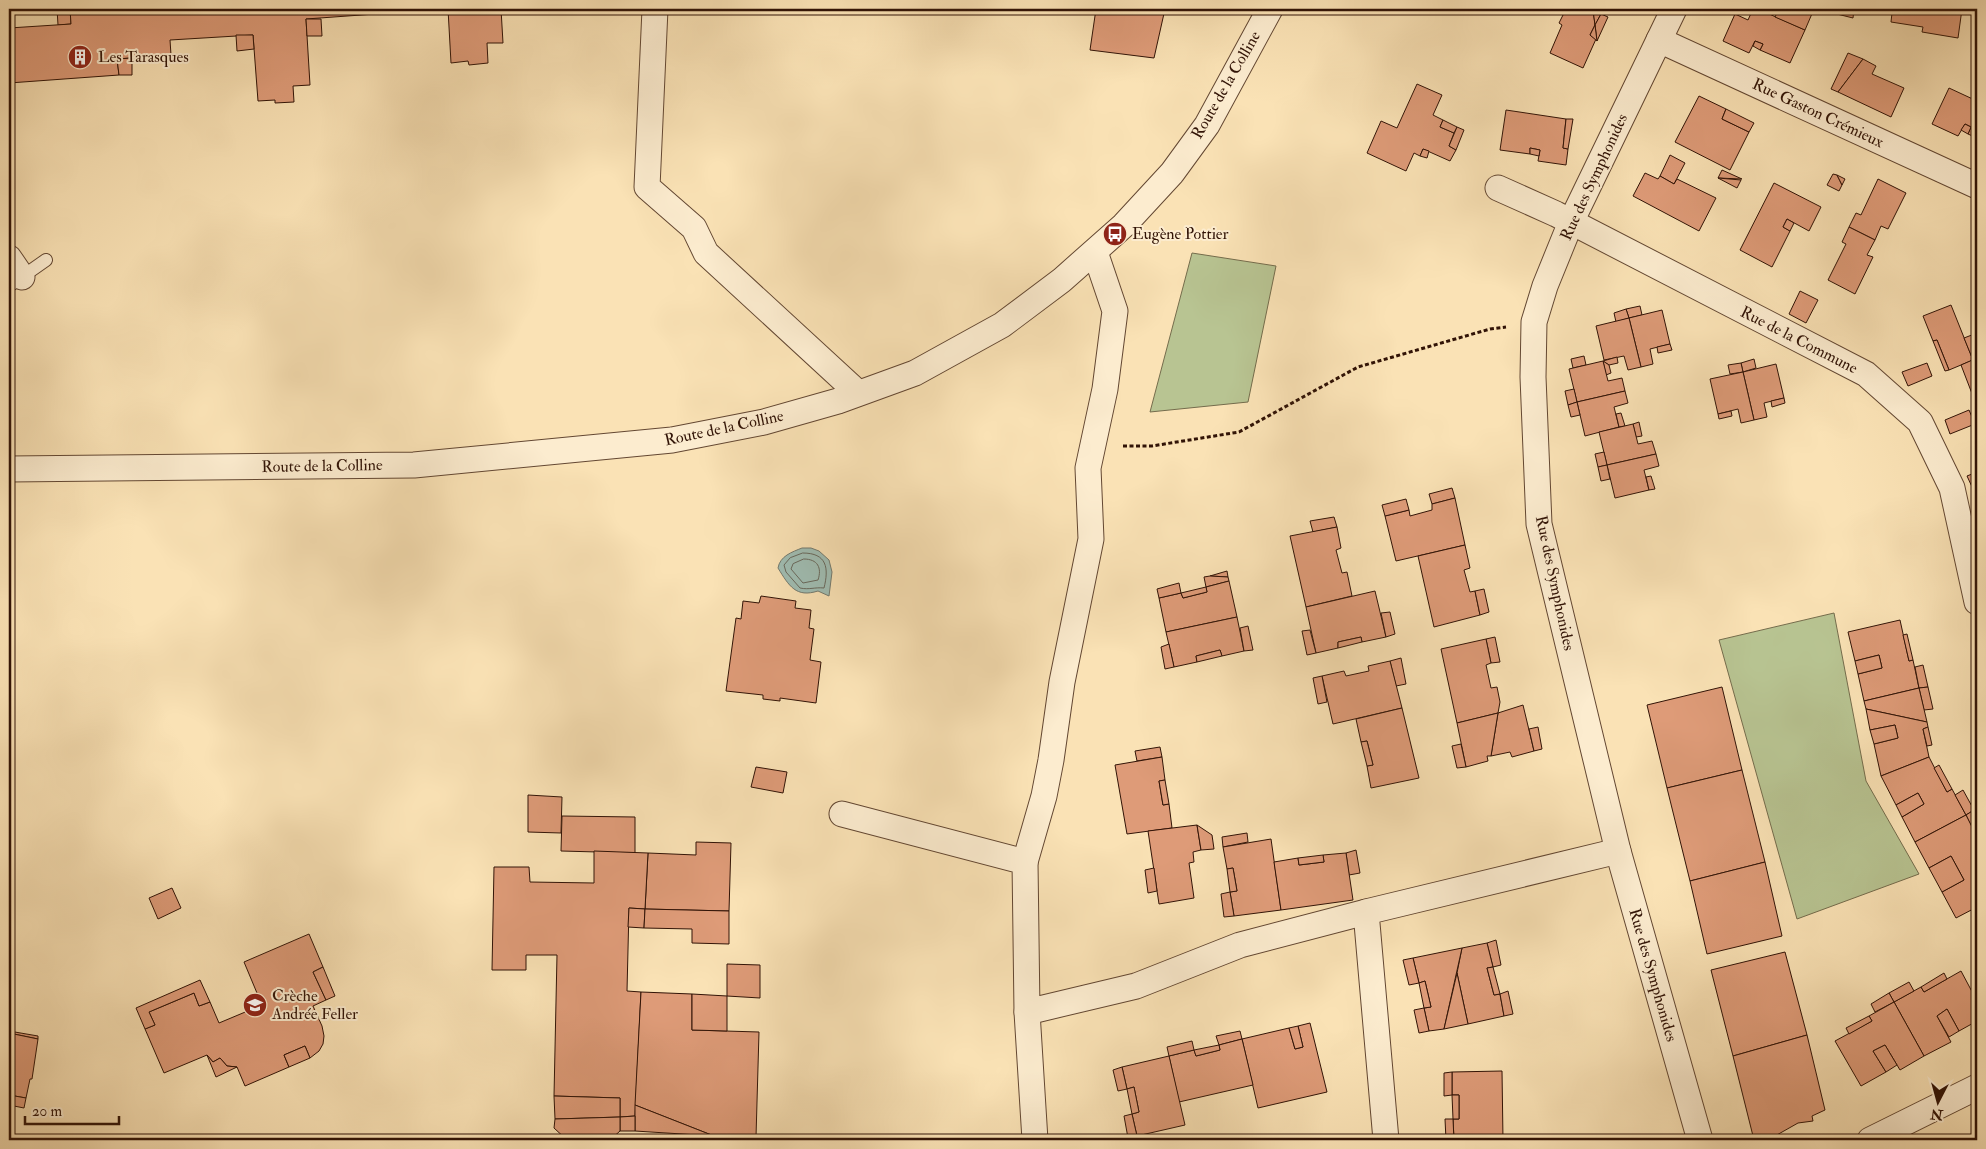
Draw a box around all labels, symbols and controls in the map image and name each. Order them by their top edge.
street label: Route de la Colline [1187,27,1265,142]
building icon: Les Tarasques [67,44,93,70]
place label: Les Tarasques [98,47,189,67]
street label: Rue Gaston Crémieux [1749,74,1887,152]
street label: Rue des Symphonides [1556,110,1633,244]
bus stop icon: Eugène Pottier [1102,221,1128,247]
place label: Eugène Pottier [1132,224,1229,244]
street label: Rue de la Commune [1737,302,1861,378]
street label: Route de la Colline [663,406,786,450]
street label: Route de la Colline [261,455,383,477]
street label: Rue des Symphonides [1530,514,1579,653]
street label: Rue des Symphonides [1623,906,1682,1044]
place label: Crèche Andrée Feller [271,986,358,1024]
school or university icon: Crèche Andrée Feller [242,992,268,1018]
north arrow [1914,1076,1964,1126]
scale bar [25,1094,119,1126]
text: 20 m [32,1102,62,1121]
text: N [1929,1105,1945,1124]

